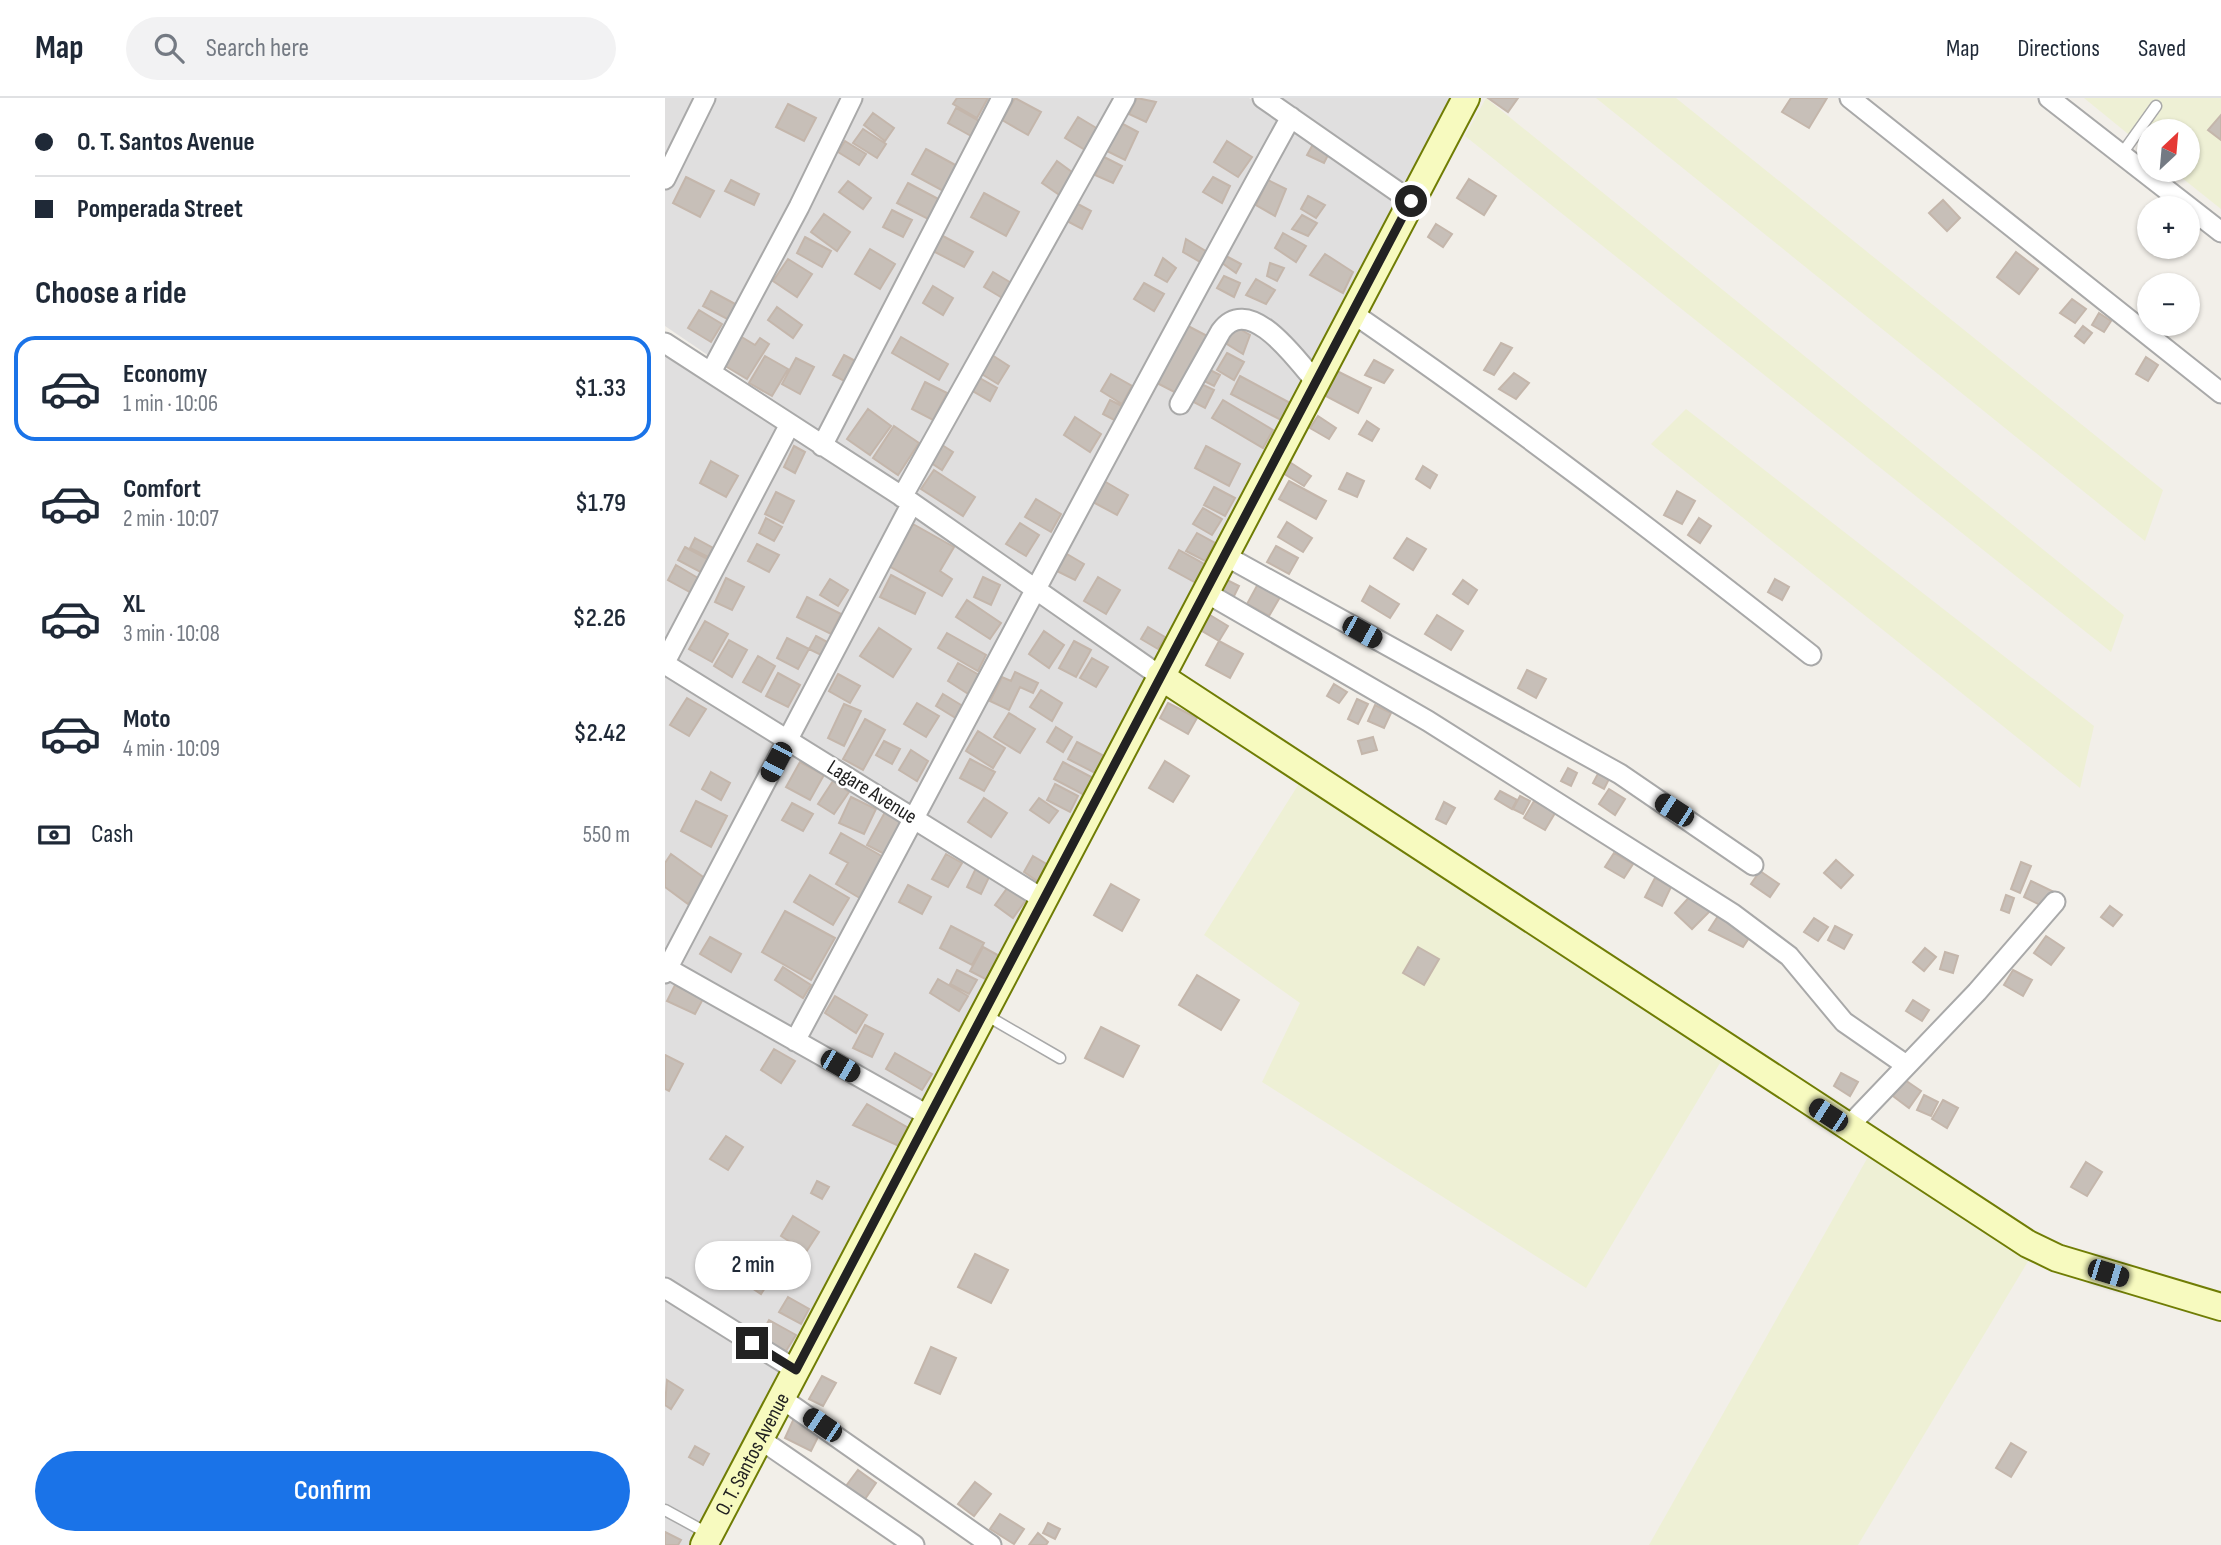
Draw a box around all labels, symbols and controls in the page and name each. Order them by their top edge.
search box [126,17,616,80]
text: Map [35,28,84,68]
icon: search [150,29,188,67]
text: Search here [206,33,309,64]
text: Map [1946,34,1979,63]
text: Directions [2017,34,2100,63]
text: Saved [2138,34,2186,63]
north arrow [2137,119,2200,182]
map controls [2137,119,2200,336]
text: O. T. Santos Avenue [77,127,255,158]
route start [1395,185,1427,217]
text: Pomperada Street [77,194,243,225]
button: + [2137,196,2200,259]
button: − [2137,273,2200,336]
text: Choose a ride [35,274,187,313]
icon: car [39,357,102,420]
text: Economy [123,359,207,390]
text: $1.33 [574,373,626,404]
text: 1 min · 10:06 [123,390,218,418]
icon: car [39,472,102,535]
text: Comfort [123,474,201,505]
text: $1.79 [575,488,626,519]
text: 2 min · 10:07 [123,505,219,533]
icon: car [39,587,102,650]
text: XL [123,589,145,620]
text: $2.26 [573,603,626,634]
car [1339,613,1386,651]
text: 3 min · 10:08 [123,620,220,648]
icon: car [39,702,102,765]
text: Moto [123,704,171,735]
text: $2.42 [573,718,626,749]
text: 4 min · 10:09 [123,735,220,763]
car [757,739,796,785]
street label: Lagare Avenue [823,755,921,829]
car [1651,790,1698,830]
icon: cash [35,816,73,854]
text: Cash [91,819,134,850]
text: 550 m [583,821,630,849]
car [817,1046,864,1086]
car [1805,1095,1852,1135]
callout: 2 min [694,1242,810,1290]
text: 2 min [731,1251,775,1279]
car [2085,1257,2132,1289]
route end [736,1327,768,1359]
street label: O. T. Santos Avenue [710,1388,794,1519]
car [799,1405,846,1445]
button: Confirm [35,1451,630,1531]

